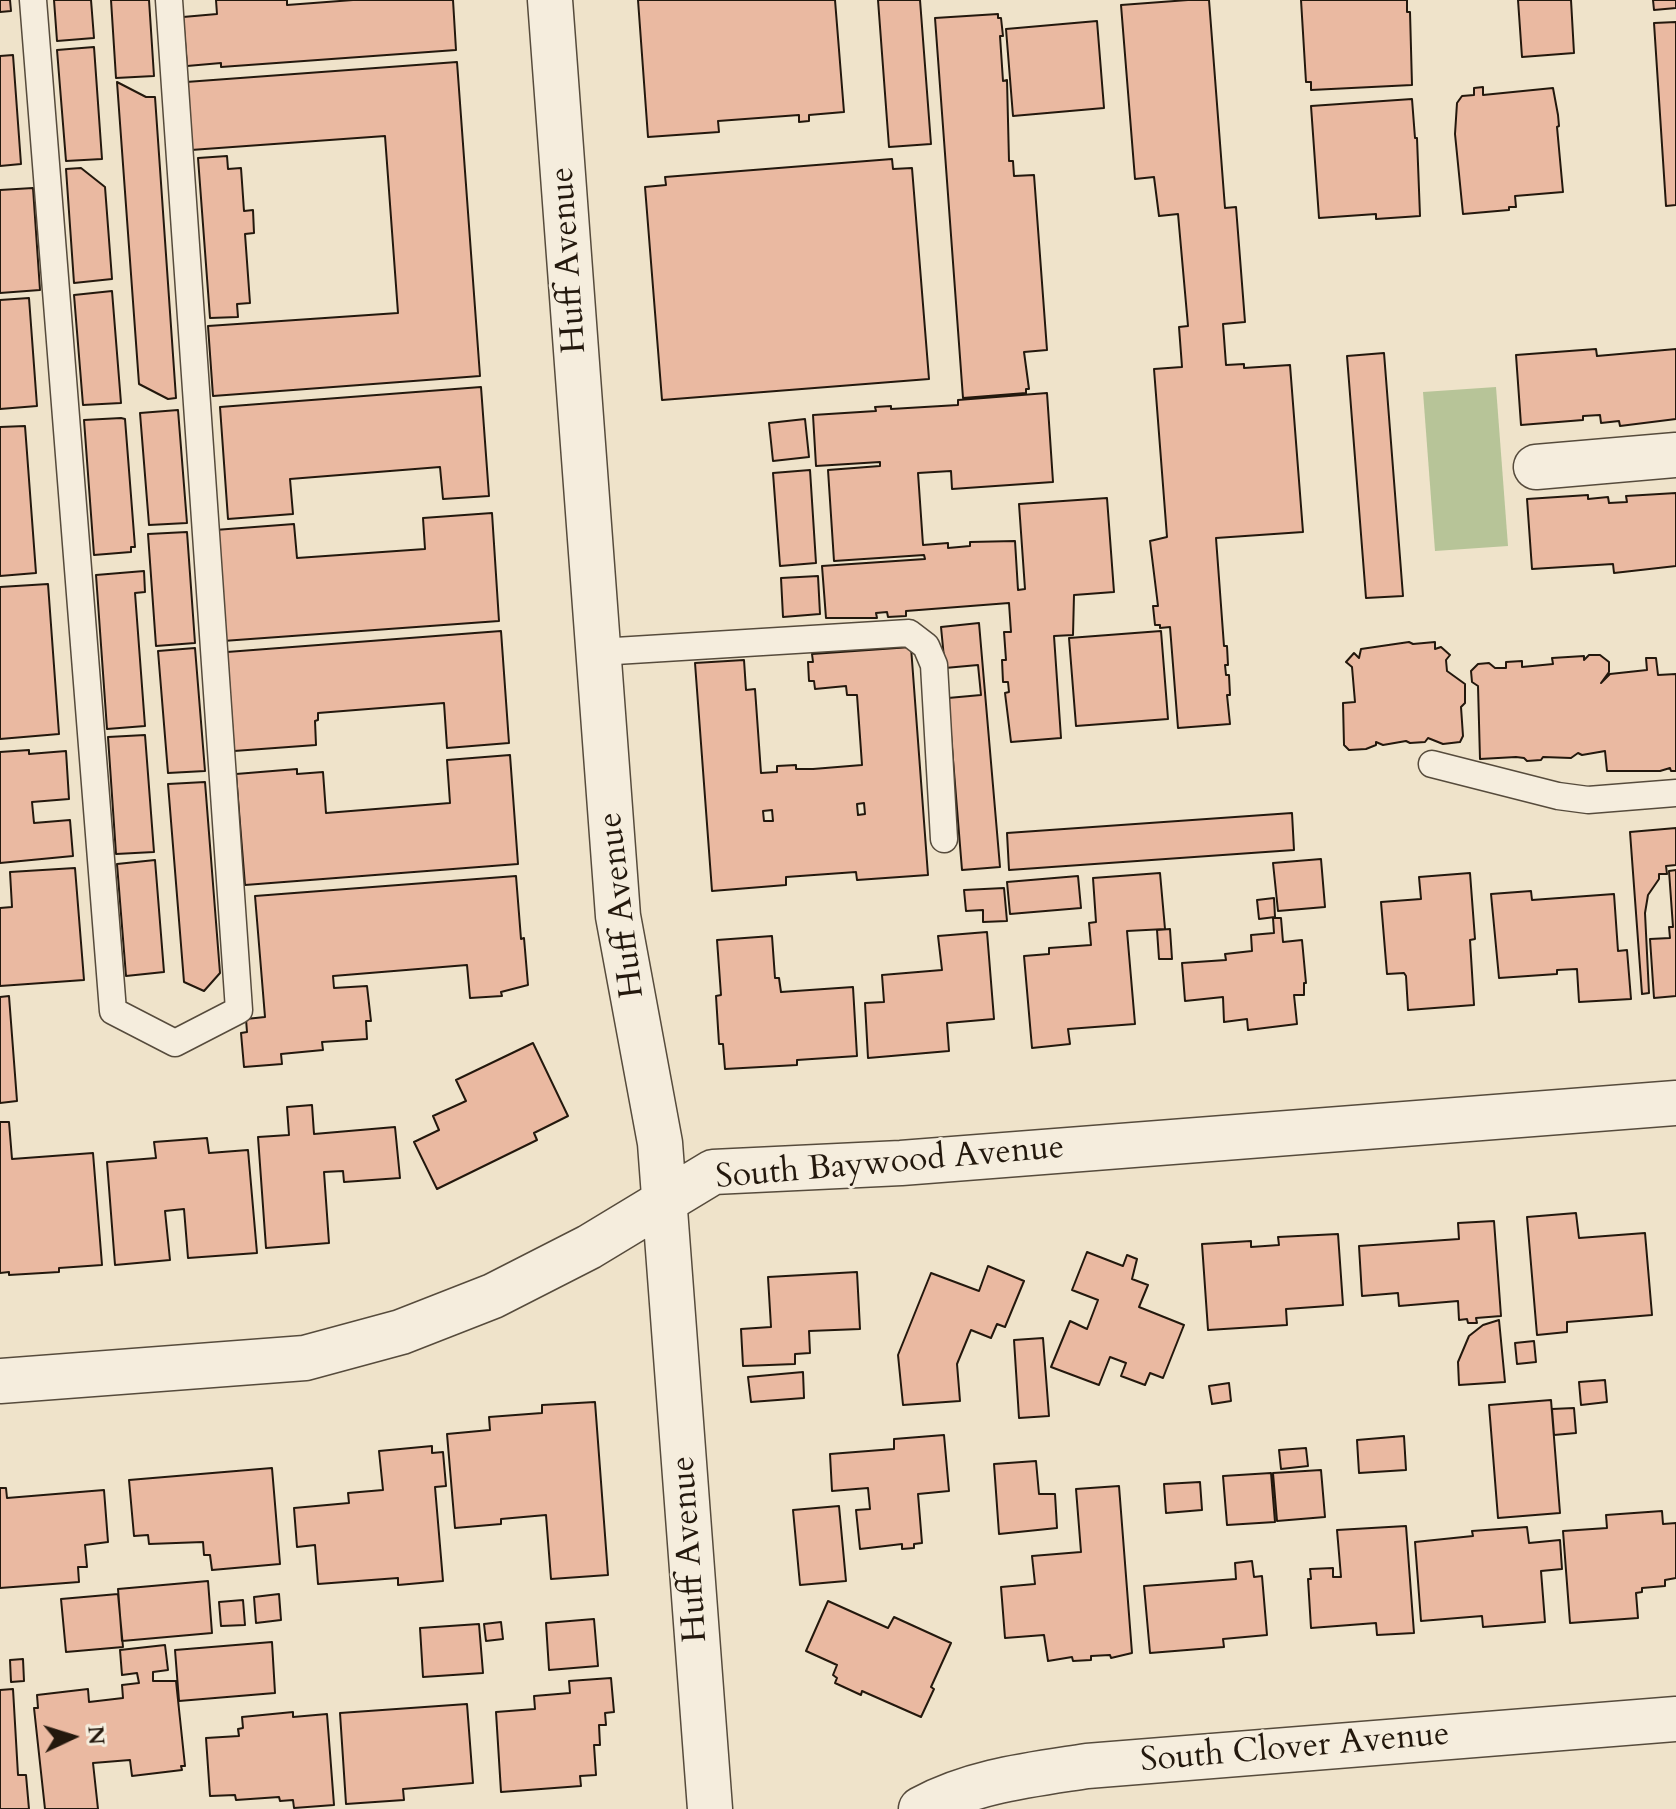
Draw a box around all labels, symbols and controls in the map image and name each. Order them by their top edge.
street label: Huff Avenue [543,165,597,355]
street label: Huff Avenue [591,810,655,1000]
street label: South Baywood Avenue [714,1128,1066,1200]
street label: Huff Avenue [664,1454,718,1644]
north arrow [32,1697,112,1777]
street label: South Clover Avenue [1139,1715,1451,1783]
text: N [80,1725,112,1746]

